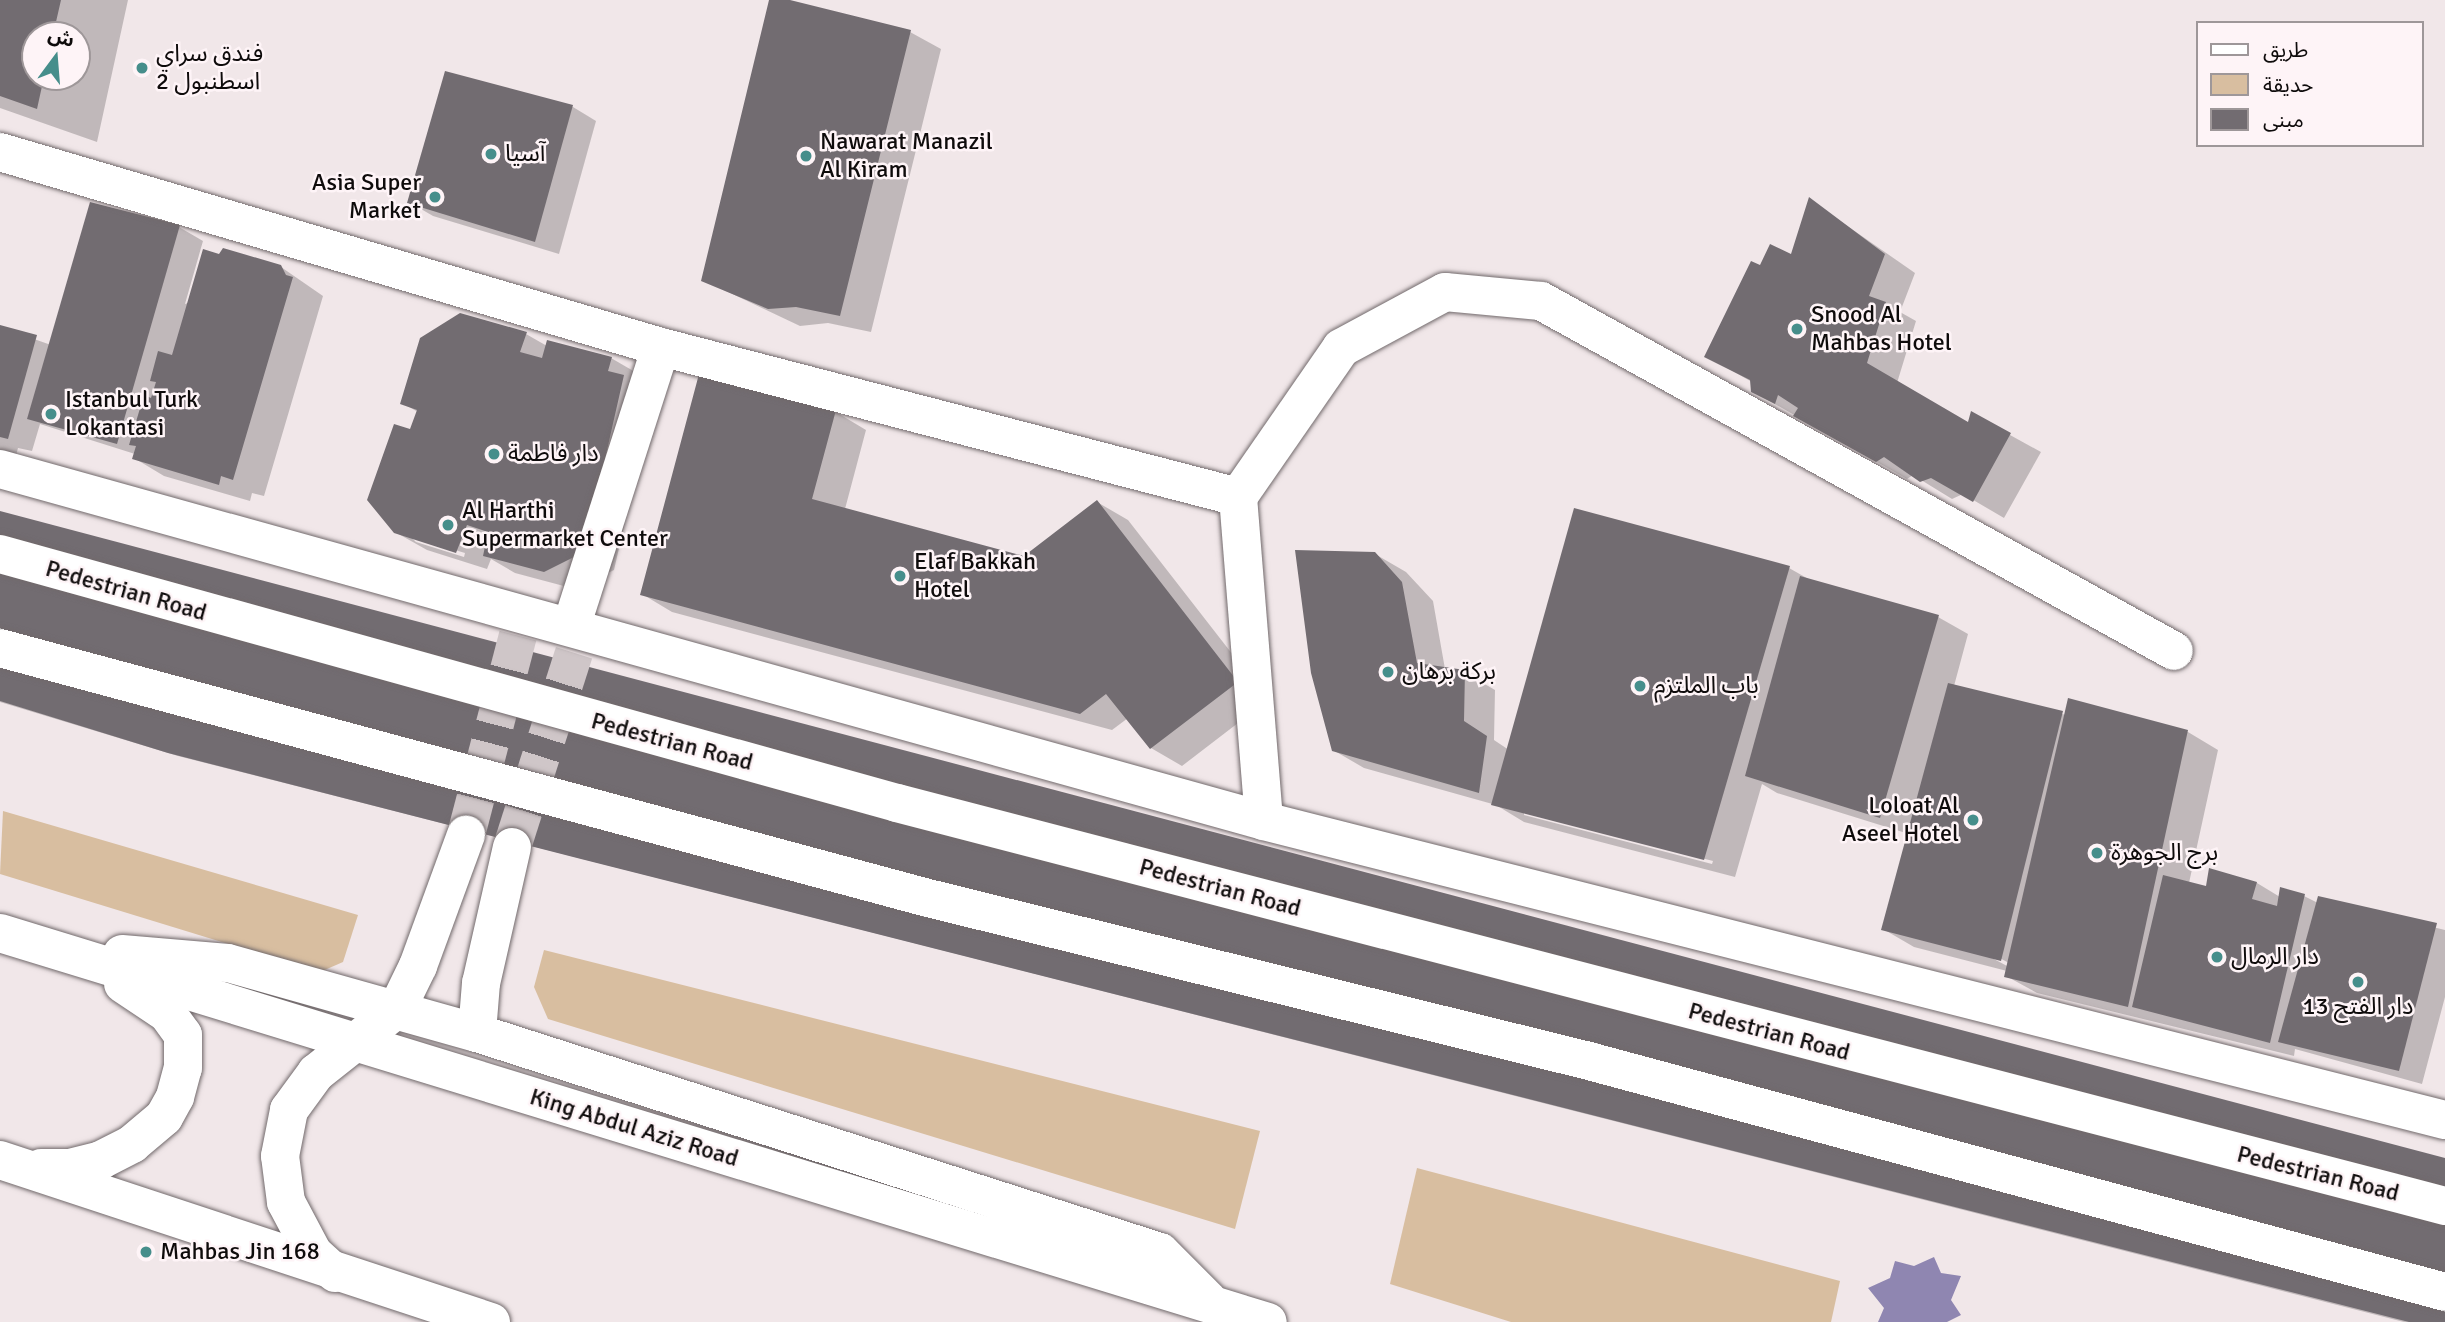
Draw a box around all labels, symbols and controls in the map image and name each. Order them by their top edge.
north arrow [21,21,91,91]
legend [2196,21,2424,147]
text: ش [45,23,77,53]
text: طريق [2263,37,2308,63]
place label: فندق سراي اسطنبول 2 [156,40,263,96]
marker: فندق سراي اسطنبول 2 [134,60,150,76]
text: حديقة [2263,72,2313,98]
text: مبنى [2263,107,2304,133]
place label: Nawarat Manazil Al Kiram [820,128,993,184]
place label: آسيا [505,140,545,168]
marker: آسيا [483,146,499,162]
marker: Nawarat Manazil Al Kiram [798,148,814,164]
place label: Asia Super Market [312,169,421,225]
marker: Asia Super Market [427,189,443,205]
place label: Snood Al Mahbas Hotel [1811,301,1952,357]
marker: Snood Al Mahbas Hotel [1789,321,1805,337]
place label: Istanbul Turk Lokantasi [65,386,198,442]
marker: Istanbul Turk Lokantasi [43,406,59,422]
place label: دار فاطمة [508,440,599,468]
marker: دار فاطمة [486,446,502,462]
place label: Al Harthi Supermarket Center [462,497,668,553]
marker: Al Harthi Supermarket Center [440,517,456,533]
place label: Elaf Bakkah Hotel [914,548,1036,604]
street label: Pedestrian Road [42,554,210,628]
marker: Elaf Bakkah Hotel [892,568,908,584]
place label: بركة برهان [1402,658,1496,686]
marker: بركة برهان [1380,664,1396,680]
place label: باب الملتزم [1654,672,1759,700]
marker: باب الملتزم [1632,678,1648,694]
street label: Pedestrian Road [588,707,756,777]
place label: Loloat Al Aseel Hotel [1842,792,1959,848]
marker: Loloat Al Aseel Hotel [1965,812,1981,828]
place label: برج الجوهرة [2111,839,2218,867]
marker: برج الجوهرة [2089,845,2105,861]
street label: Pedestrian Road [1136,853,1304,923]
place label: دار الرمال [2231,943,2319,971]
marker: دار الرمال [2209,949,2225,965]
marker: دار الفتح 13 [2350,974,2366,990]
place label: دار الفتح 13 [2303,993,2413,1021]
street label: Pedestrian Road [1685,997,1853,1067]
street label: King Abdul Aziz Road [526,1083,742,1173]
street label: Pedestrian Road [2234,1140,2402,1208]
place label: Mahbas Jin 168 [160,1238,320,1266]
marker: Mahbas Jin 168 [138,1244,154,1260]

